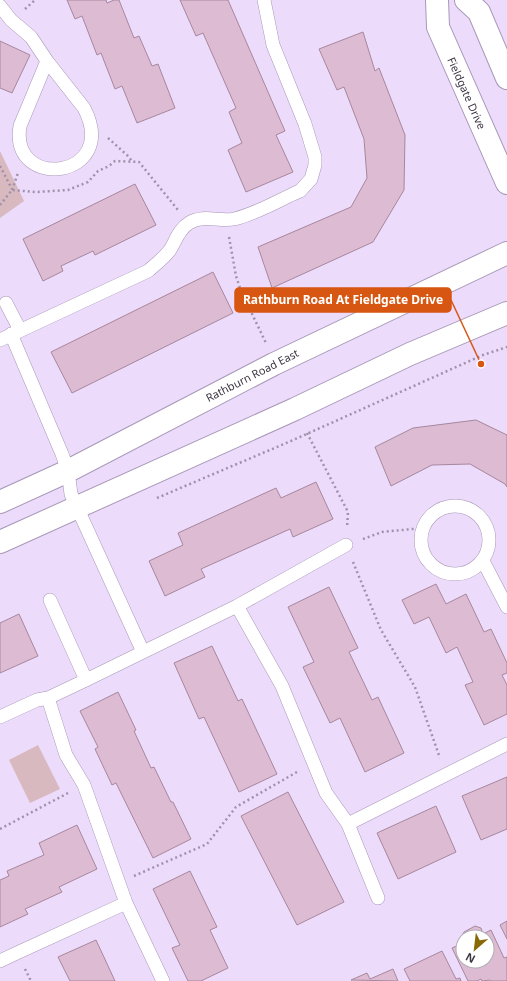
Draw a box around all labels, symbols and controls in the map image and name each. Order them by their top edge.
street label: Fieldgate Drive [444,55,490,131]
callout: Rathburn Road At Fieldgate Drive [235,288,451,312]
text: Rathburn Road At Fieldgate Drive [243,291,443,308]
street label: Rathburn Road East [203,345,301,405]
north arrow [455,929,495,969]
text: N [463,950,478,967]

